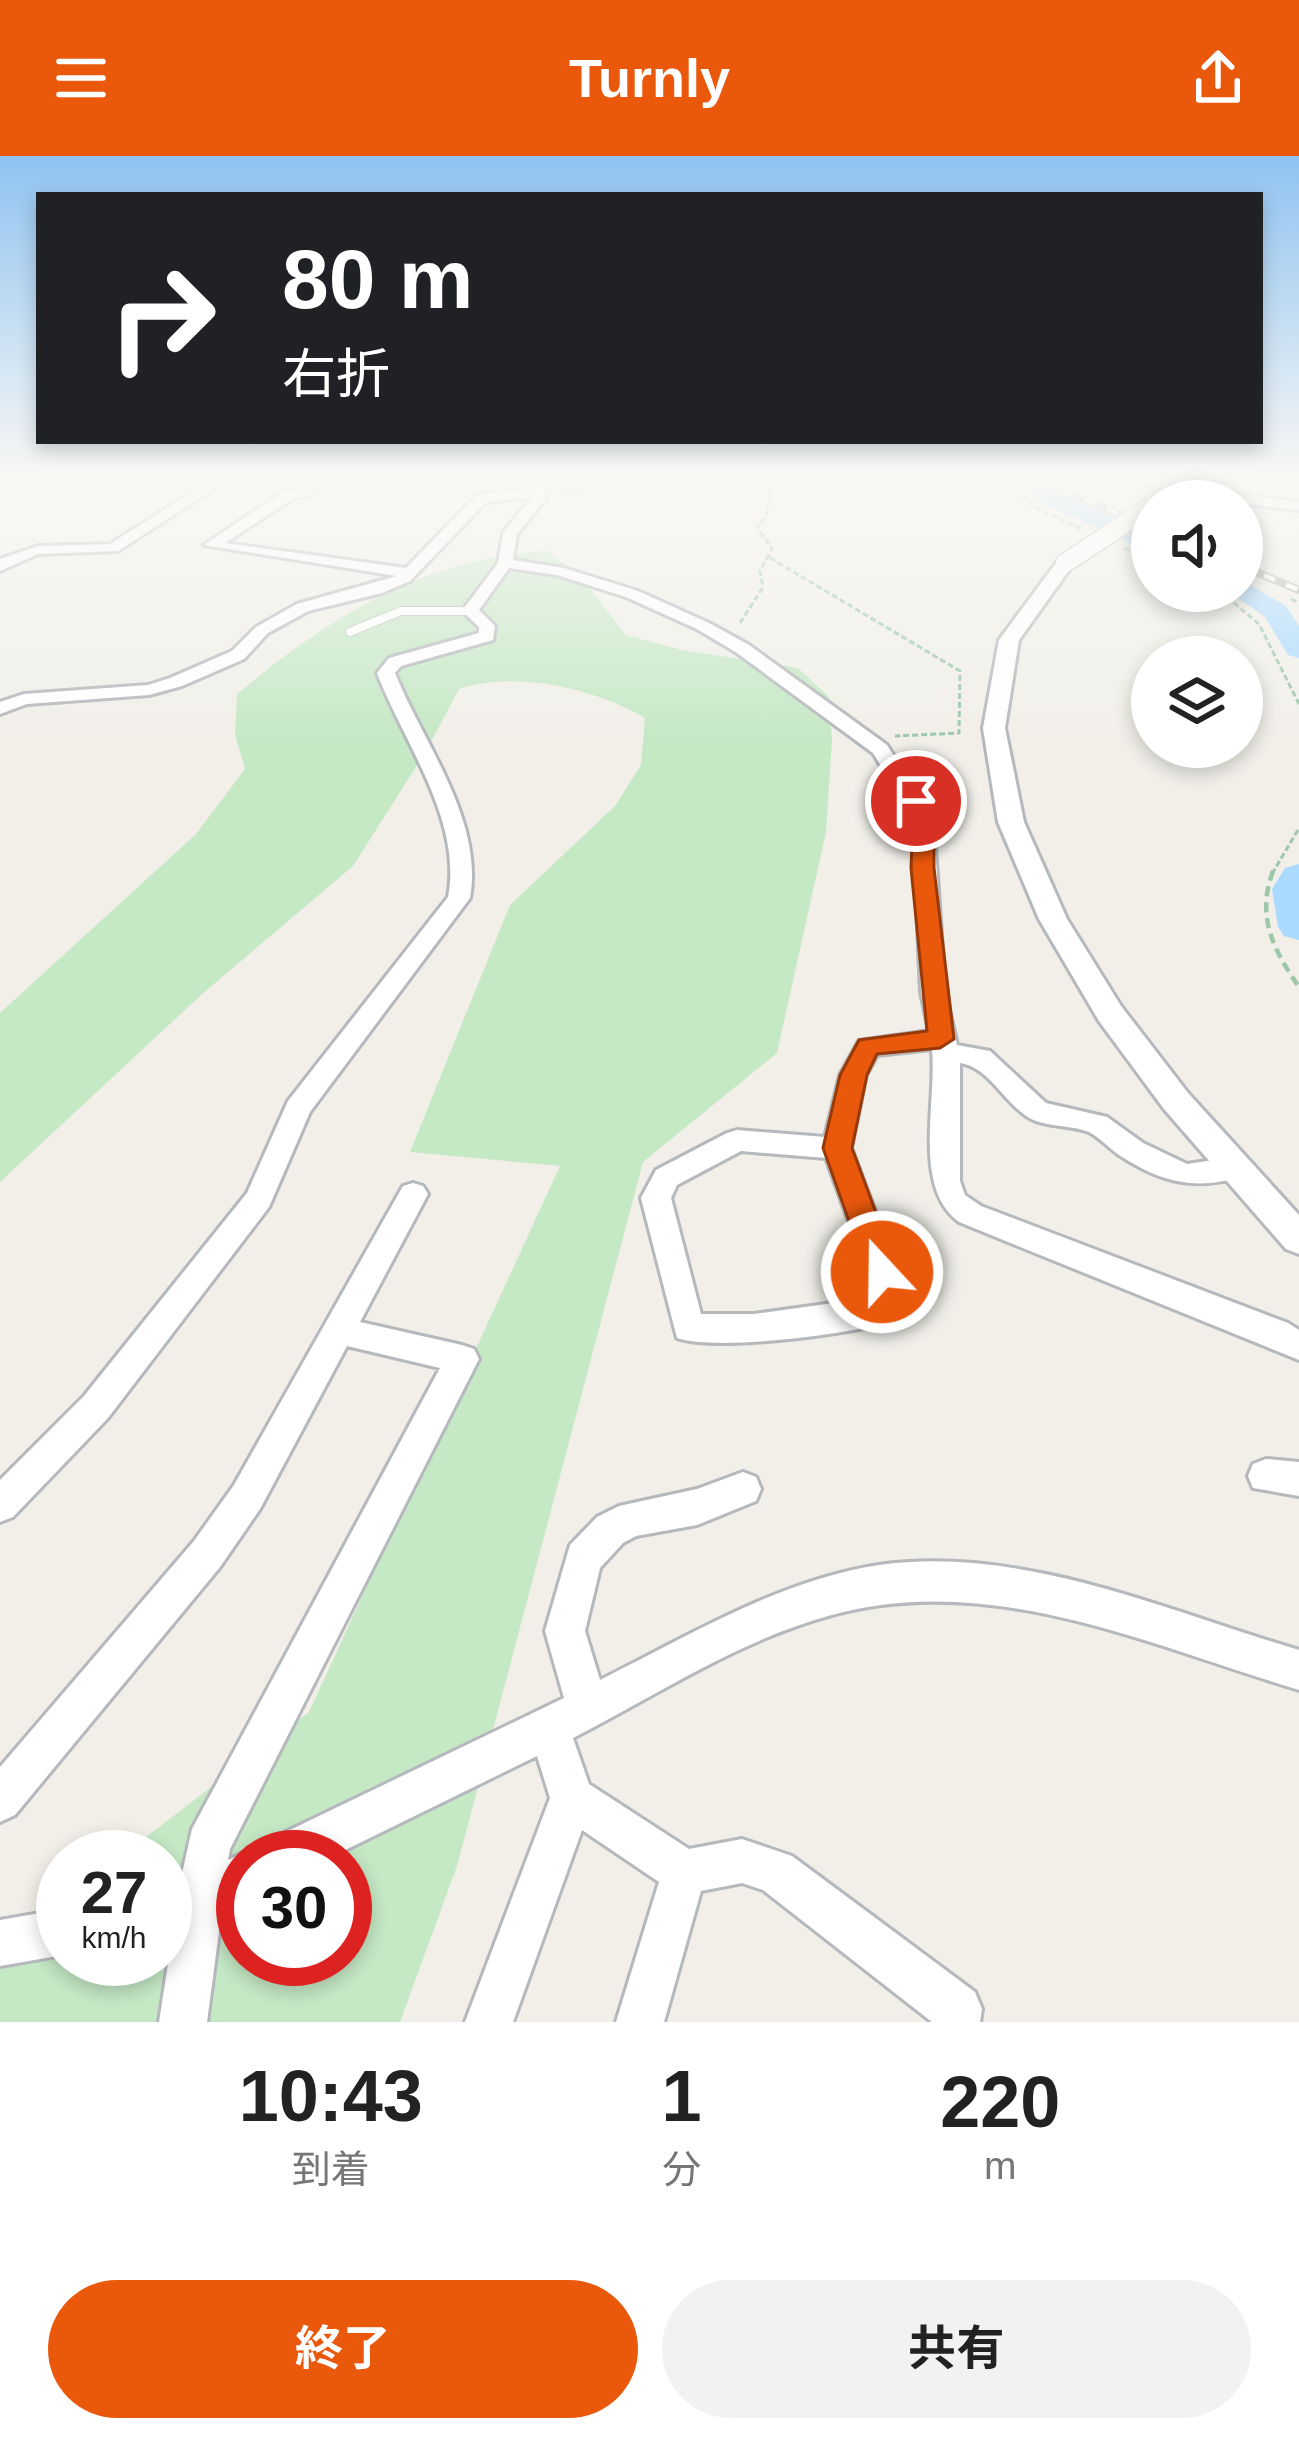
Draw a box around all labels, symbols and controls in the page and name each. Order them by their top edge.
icon: menu [48,45,114,111]
icon: share [1185,45,1251,111]
text: Turnly [569,48,730,108]
text: 80 m [282,232,473,326]
icon: right [84,240,240,396]
text: 右折 [282,344,390,404]
map controls [1131,480,1263,768]
button: sound [1131,480,1263,612]
button: layers [1131,636,1263,768]
pin [865,750,967,852]
icon: arrive [883,768,949,834]
position arrow [819,1209,945,1335]
speed limit sign: 30 [216,1830,372,1986]
text: 27 [81,1859,147,1926]
text: km/h [81,1921,147,1954]
text: 10:43 [239,2056,423,2136]
text: 1 [661,2056,702,2136]
text: 220 [940,2062,1060,2142]
text: m [984,2144,1016,2187]
text: 到着 [292,2148,370,2191]
text: 分 [662,2148,701,2191]
button: 終了 [48,2280,638,2418]
button: 共有 [662,2280,1251,2418]

